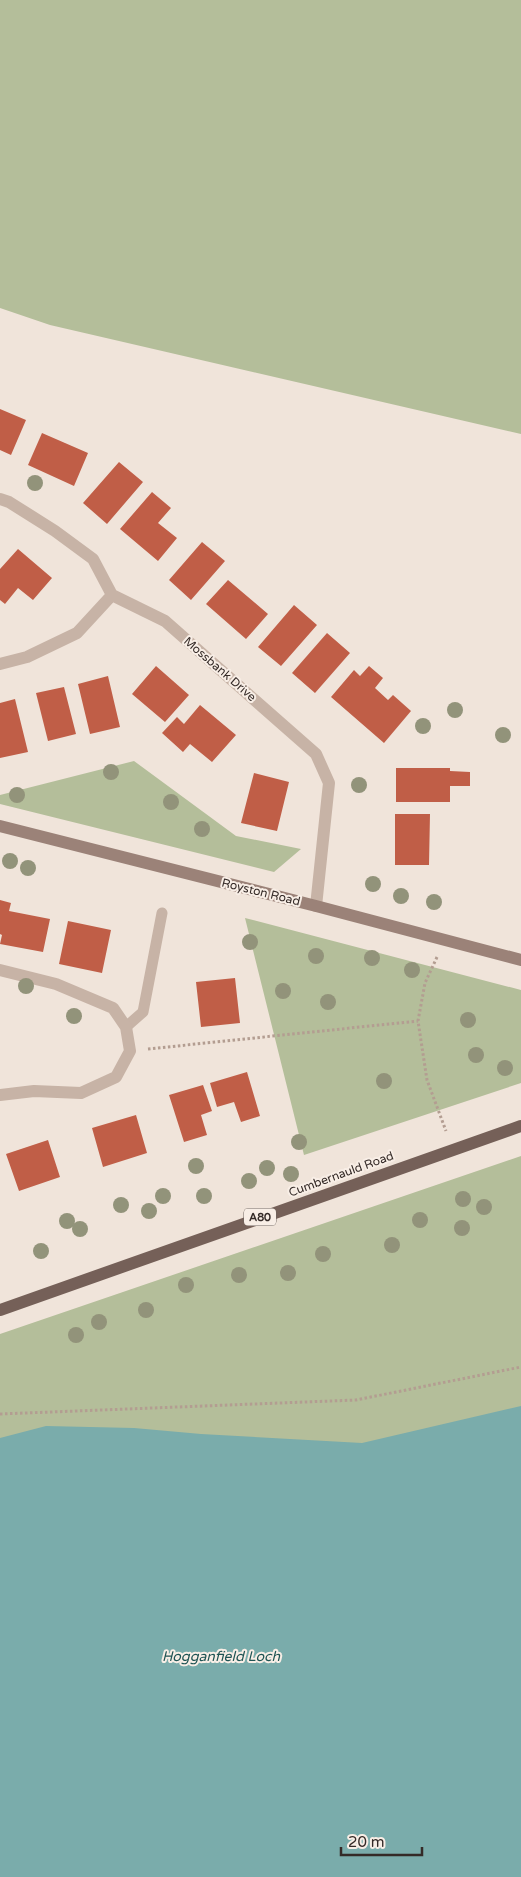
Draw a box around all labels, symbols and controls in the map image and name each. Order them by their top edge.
street label: Mossbank Drive [181,634,259,704]
street label: Royston Road [220,875,302,909]
street label: Cumbernauld Road [287,1148,395,1200]
road number: A80 [244,1208,276,1226]
water label: Hogganfield Loch [162,1648,281,1665]
scale bar [341,1824,422,1856]
text: 20 m [348,1833,385,1851]

